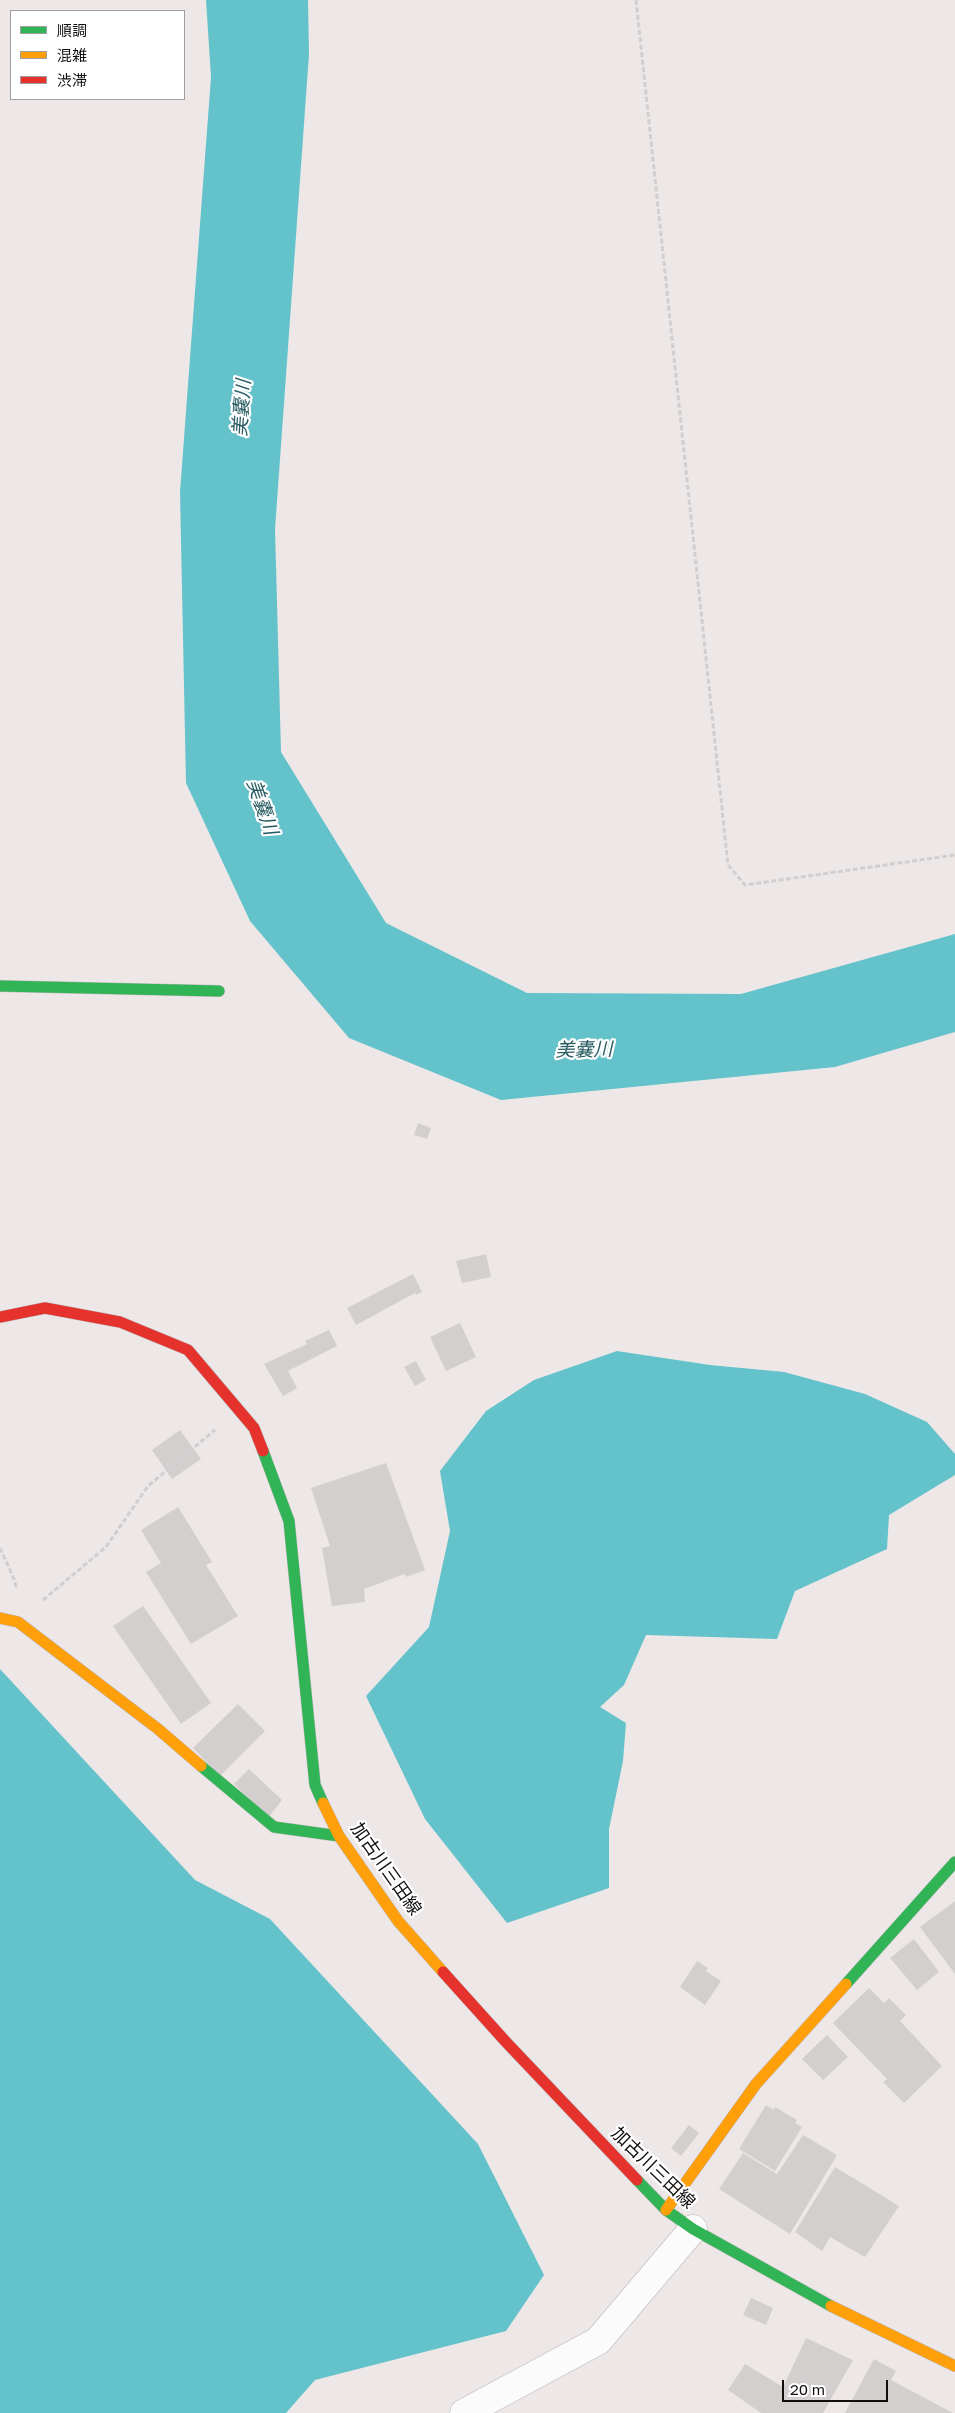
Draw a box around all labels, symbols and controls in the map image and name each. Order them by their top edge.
legend [10,10,185,100]
text: 順調 [57,21,87,39]
text: 混雑 [57,46,87,64]
text: 渋滞 [57,71,87,89]
water label: 美嚢川 [229,379,255,437]
water label: 美嚢川 [242,776,282,838]
water label: 美嚢川 [555,1038,613,1062]
street label: 加古川三田線 [346,1819,426,1919]
street label: 加古川三田線 [607,2123,699,2213]
scale bar [785,2370,891,2402]
text: 20 m [790,2380,825,2398]

